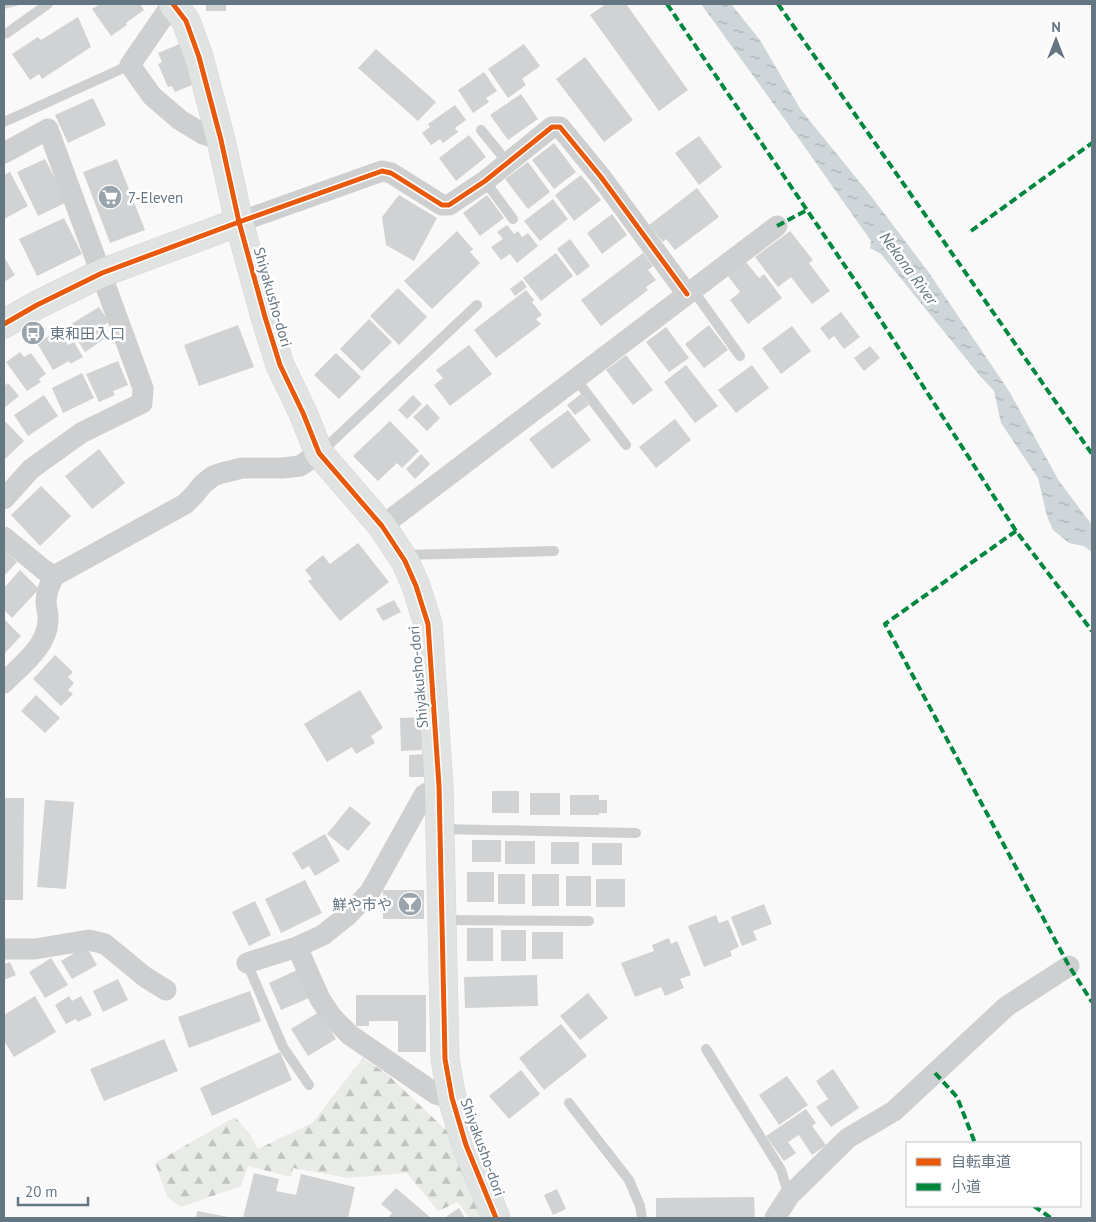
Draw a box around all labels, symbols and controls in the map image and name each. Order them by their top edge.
north arrow [1031,15,1081,65]
text: N [1051,18,1061,36]
supermarket icon: 7-Eleven [97,184,123,210]
place label: 7-Eleven [128,188,183,207]
water label: Nekona River [876,228,943,310]
street label: Shiyakusho-dori [250,245,296,349]
bus stop icon: 東和田入口 [20,320,46,346]
place label: 東和田入口 [50,324,125,343]
street label: Shiyakusho-dori [404,625,432,729]
bar icon: 鮮や市や [397,891,423,917]
place label: 鮮や市や [332,895,392,914]
street label: Shiyakusho-dori [456,1095,510,1199]
legend [906,1142,1081,1207]
text: 自転車道 [951,1152,1011,1171]
scale bar [18,1174,88,1206]
text: 小道 [951,1177,981,1196]
text: 20 m [25,1182,58,1201]

